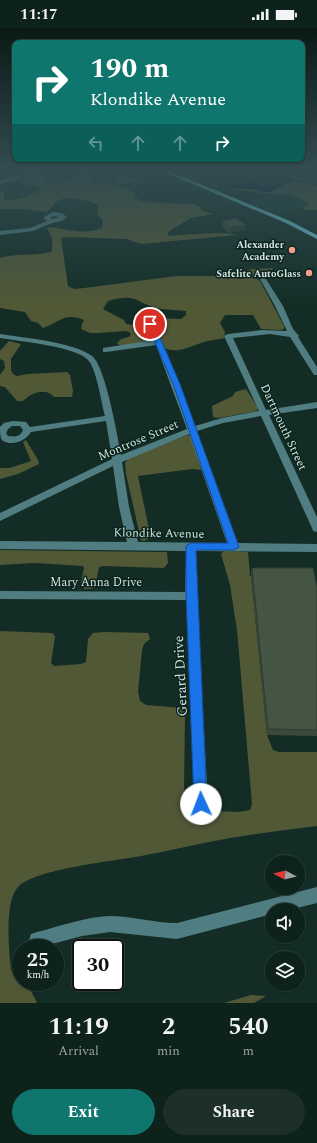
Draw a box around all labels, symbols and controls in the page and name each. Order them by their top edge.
text: 11:17 [20,3,58,26]
text: 190 m [90,47,169,90]
icon: right [24,56,76,108]
text: Klondike Avenue [90,86,226,113]
icon: left [85,132,107,154]
icon: ahead [127,132,149,154]
icon: ahead [169,132,191,154]
icon: right [211,132,233,154]
place label: Alexander Academy [236,237,285,265]
marker: Alexander Academy [287,245,297,255]
place label: Safelite AutoGlass [216,266,301,282]
marker: Safelite AutoGlass [304,268,314,278]
pin [133,307,167,341]
icon: arrive [139,313,161,335]
street label: Dartmouth Street [255,381,312,474]
street label: Montrose Street [95,415,182,466]
street label: Klondike Avenue [113,523,205,544]
street label: Mary Anna Drive [50,573,142,592]
street label: Gerard Drive [168,635,193,717]
position arrow [180,783,222,825]
north arrow [265,855,305,895]
map controls [265,855,305,991]
button: sound [265,903,305,943]
speed limit sign: 30 [72,939,124,991]
text: 25 [27,945,49,975]
button: layers [265,951,305,991]
text: km/h [27,967,49,983]
text: 11:19 [48,1009,109,1045]
text: 2 [162,1009,175,1045]
text: 540 [228,1009,269,1045]
text: Arrival [58,1041,99,1061]
text: min [157,1041,180,1061]
text: m [243,1041,254,1061]
button: Exit [12,1089,155,1135]
button: Share [163,1089,305,1135]

